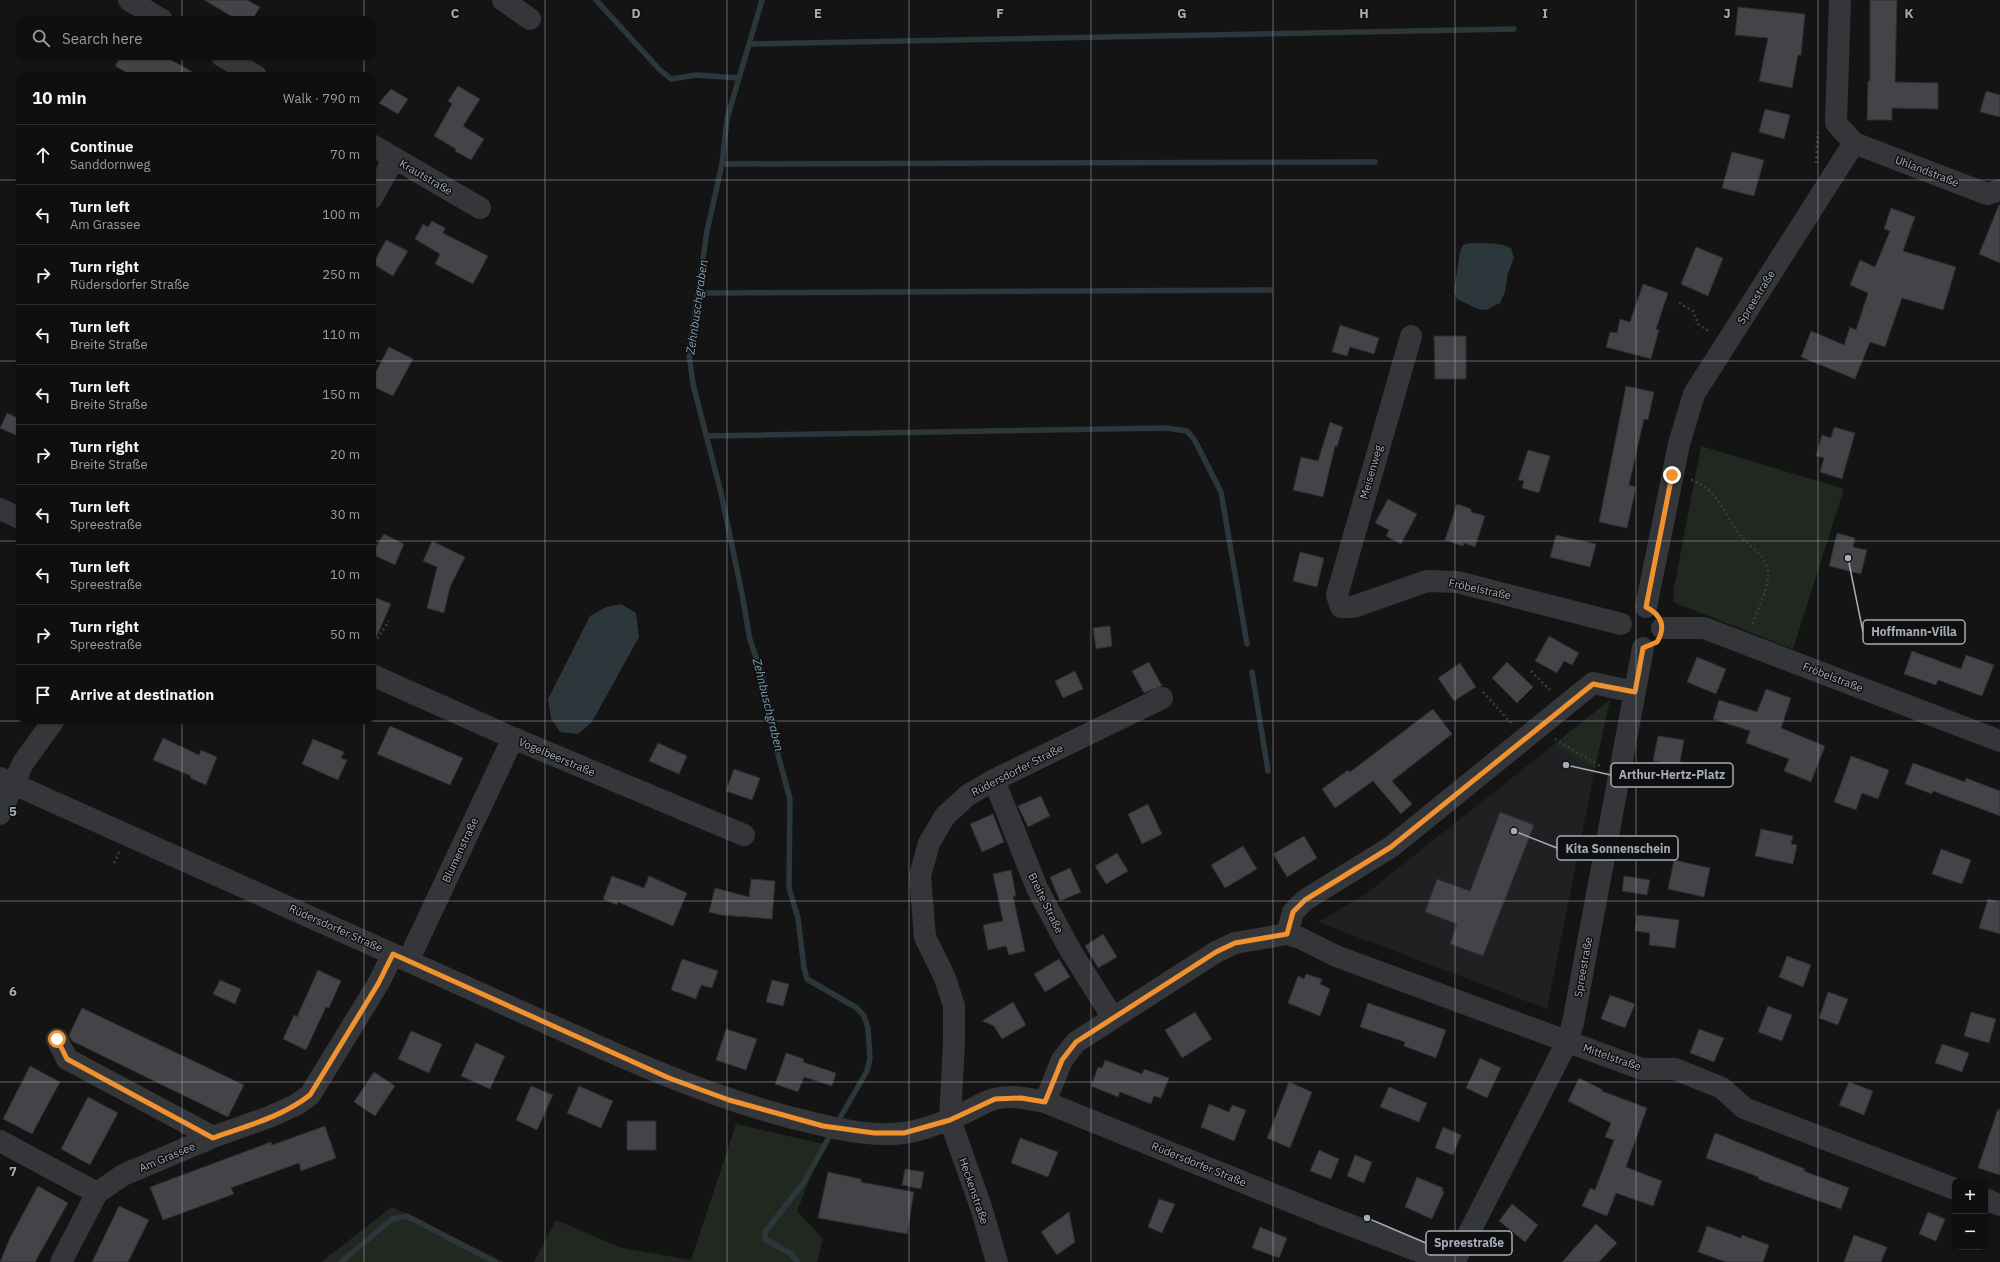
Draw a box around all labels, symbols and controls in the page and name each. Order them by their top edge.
text: C [451,5,460,22]
text: D [631,5,641,22]
text: E [814,5,822,22]
text: F [996,5,1004,22]
text: G [1177,5,1187,22]
text: H [1359,5,1369,22]
text: I [1542,5,1548,22]
text: J [1723,5,1731,22]
text: K [1904,5,1914,22]
search box [16,16,376,60]
icon: search [30,27,52,49]
text: Search here [62,29,142,48]
text: 10 min [32,87,87,109]
text: Walk · 790 m [283,90,360,107]
text: Continue [70,137,134,156]
icon: ahead [32,144,54,166]
text: 70 m [330,146,360,163]
street label: Uhlandstraße [1893,152,1961,190]
text: Sanddornweg [70,156,150,173]
street label: Krautstraße [397,156,455,198]
text: Turn left [70,197,130,216]
icon: left [32,204,54,226]
text: 100 m [322,206,360,223]
text: Am Grassee [70,216,140,233]
text: Turn right [70,257,139,276]
water label: Zehnbuschgraben [682,259,711,356]
icon: right [32,264,54,286]
text: 250 m [322,266,360,283]
street label: Spreestraße [1734,267,1778,327]
text: Rüdersdorfer Straße [70,276,190,293]
text: Turn left [70,317,130,336]
icon: left [32,324,54,346]
text: 110 m [322,326,360,343]
text: Breite Straße [70,336,148,353]
text: Turn left [70,377,130,396]
icon: left [32,384,54,406]
text: 150 m [322,386,360,403]
text: Breite Straße [70,396,148,413]
text: Turn right [70,437,139,456]
street label: Meisenweg [1357,443,1385,501]
icon: right [32,444,54,466]
text: 20 m [330,446,360,463]
text: Breite Straße [70,456,148,473]
route end [1663,466,1681,484]
text: Turn left [70,497,130,516]
icon: left [32,504,54,526]
text: 30 m [330,506,360,523]
text: Spreestraße [70,516,142,533]
text: Turn left [70,557,130,576]
icon: left [32,564,54,586]
text: 10 m [330,566,360,583]
text: Spreestraße [70,576,142,593]
street label: Fröbelstraße [1447,576,1513,602]
text: Turn right [70,617,139,636]
callout: Hoffmann-Villa [1863,620,1965,644]
icon: right [32,624,54,646]
text: Hoffmann-Villa [1871,624,1957,639]
text: 50 m [330,626,360,643]
text: Spreestraße [70,636,142,653]
water label: Zehnbuschgraben [749,656,787,753]
street label: Fröbelstraße [1801,659,1865,695]
icon: arrive [32,684,54,706]
text: Arrive at destination [70,685,214,704]
street label: Vogelbeerstraße [517,735,597,779]
street label: Rüdersdorfer Straße [969,741,1065,799]
callout: Arthur-Hertz-Platz [1611,763,1733,787]
text: Arthur-Hertz-Platz [1619,767,1725,782]
text: 5 [9,803,17,820]
street label: Blumenstraße [439,815,481,885]
callout: Kita Sonnenschein [1557,836,1678,860]
text: Kita Sonnenschein [1565,841,1671,856]
street label: Breite Straße [1025,870,1067,936]
street label: Rüdersdorfer Straße [287,901,385,955]
street label: Spreestraße [1571,936,1595,998]
text: 6 [9,983,17,1000]
route start [48,1030,66,1048]
street label: Mittelstraße [1581,1041,1643,1073]
street label: Am Grassee [137,1139,197,1175]
street label: Rüdersdorfer Straße [1149,1139,1249,1189]
street label: Heckenstraße [956,1156,992,1226]
text: 7 [9,1163,17,1180]
map controls [1952,1178,1988,1250]
button: + [1952,1178,1988,1214]
button: − [1952,1214,1988,1250]
callout: Spreestraße [1426,1231,1512,1255]
text: Spreestraße [1434,1235,1504,1250]

